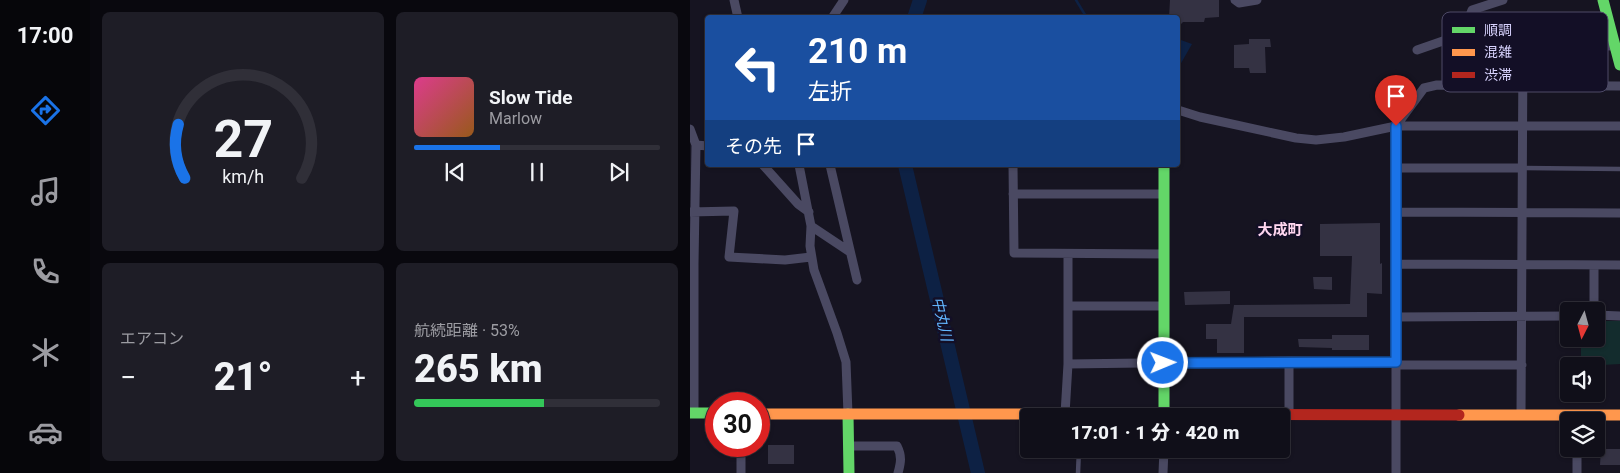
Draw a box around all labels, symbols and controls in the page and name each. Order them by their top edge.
legend [1442,12,1608,92]
text: 順調 [1484,22,1512,38]
text: 17:00 [17,23,73,48]
text: 210 m [808,31,907,72]
icon: left [725,35,790,100]
text: 混雑 [1484,44,1512,60]
text: 渋滞 [1484,67,1512,83]
pin [1375,75,1417,126]
text: 左折 [808,79,852,104]
icon: arrive [1382,82,1410,110]
text: Slow Tide [489,86,572,109]
icon: directions [28,93,63,128]
text: 27 [213,109,273,170]
text: Marlow [489,109,542,128]
icon: arrive [792,130,820,158]
text: その先 [725,135,782,158]
icon: previous [441,158,469,186]
icon: pause [523,158,551,186]
icon: next [605,158,633,186]
text: km/h [222,166,264,187]
icon: music [28,174,63,209]
district label: 大成町 [1257,221,1303,239]
icon: phone [28,254,63,289]
water label: 中丸川 [928,295,956,345]
north arrow [1560,302,1605,348]
map controls [1560,302,1605,457]
text: 航続距離 · 53% [414,321,520,340]
text: エアコン [120,329,184,348]
icon: climate [28,335,63,370]
position arrow [1136,336,1188,388]
text: 265 km [414,347,543,391]
text: 21° [214,355,272,399]
button: sound [1560,357,1605,402]
text: − [120,361,136,394]
text: + [350,361,366,394]
speed limit sign: 30 [705,392,770,457]
button: layers [1560,412,1605,457]
icon: car [28,415,63,450]
text: 17:01 · 1 分 · 420 m [1071,421,1239,444]

